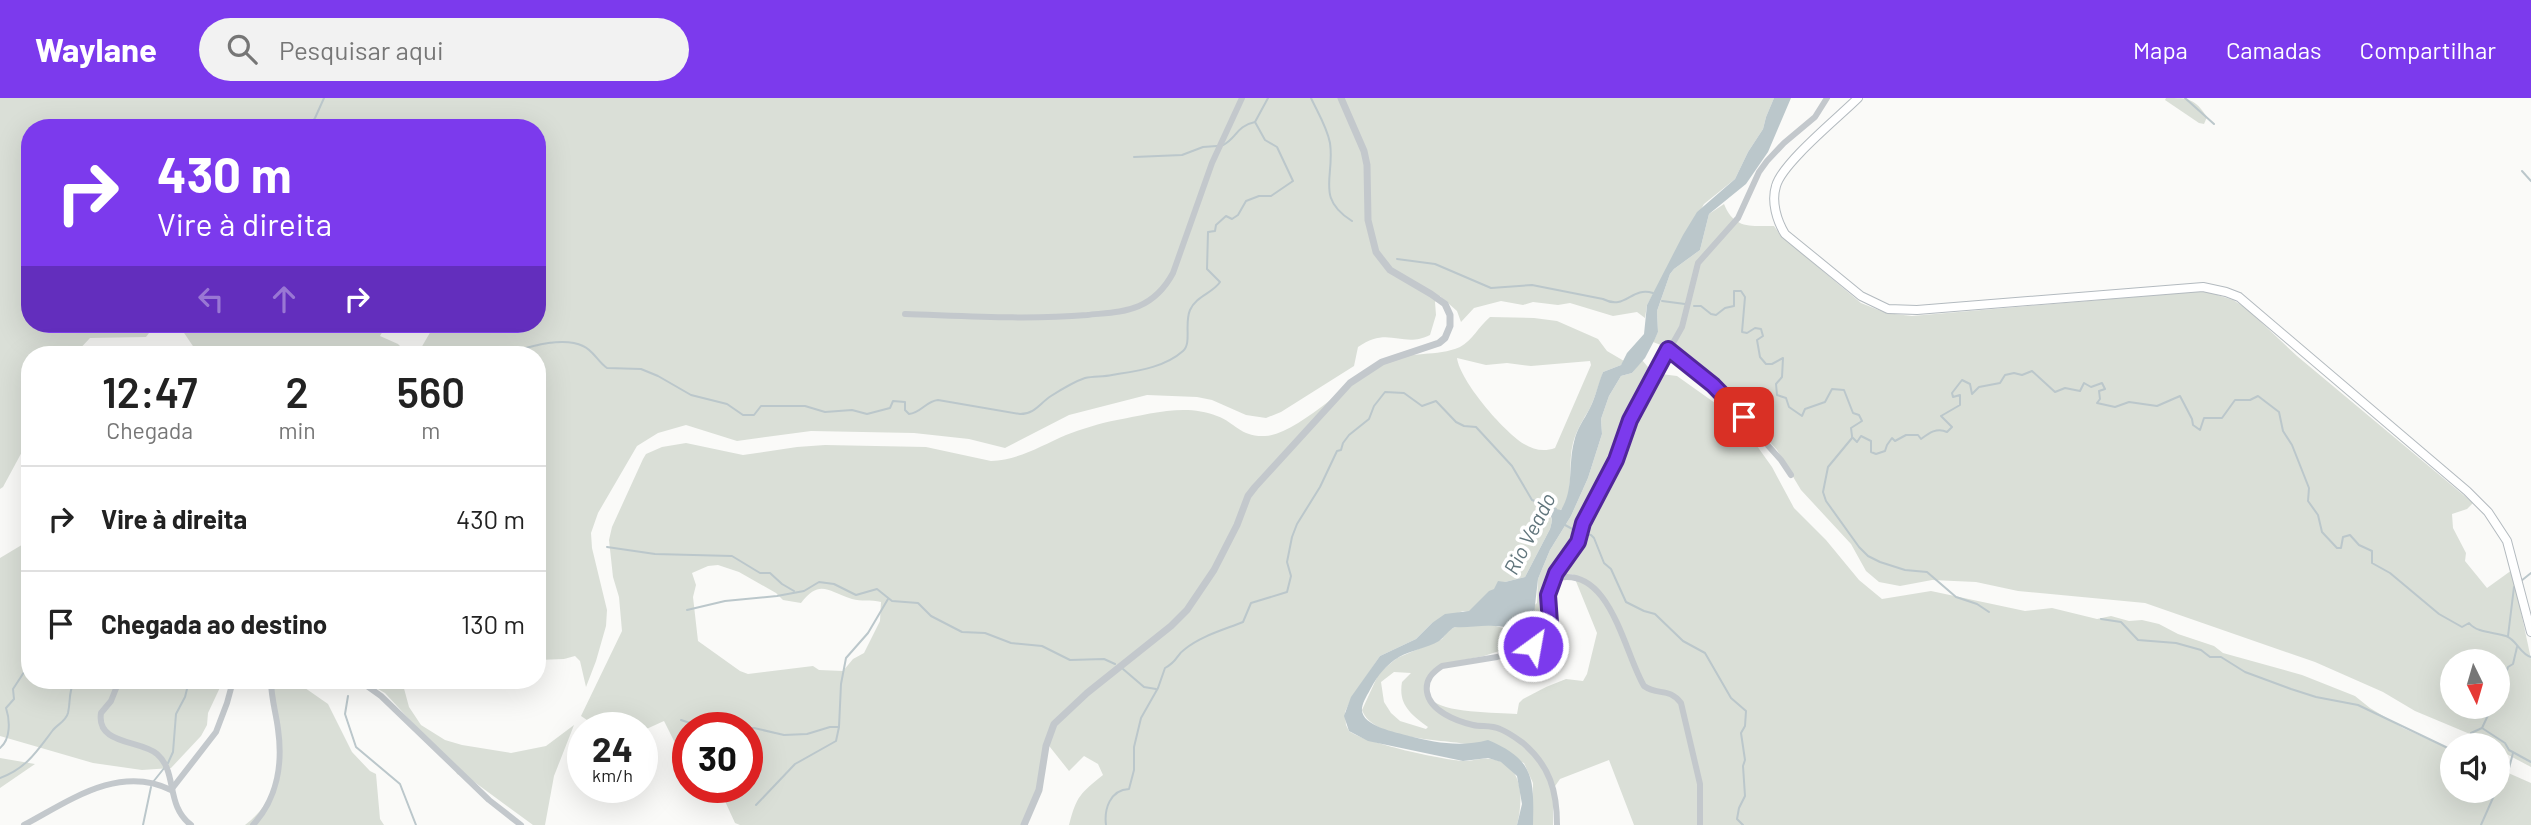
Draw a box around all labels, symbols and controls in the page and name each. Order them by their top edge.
search box [199,18,689,81]
text: Waylane [35,29,157,69]
icon: search [223,30,261,68]
text: Pesquisar aqui [279,34,444,65]
text: Mapa [2133,35,2188,64]
text: Camadas [2226,35,2322,64]
text: Compartilhar [2360,35,2496,64]
text: 430 m [157,144,292,203]
icon: right [42,147,133,238]
text: Vire à direita [157,204,332,242]
icon: left [192,280,230,318]
icon: ahead [265,280,303,318]
icon: right [338,280,376,318]
text: 12:47 [102,366,198,416]
text: 2 [286,366,309,416]
text: 560 [397,366,465,416]
pin [1714,387,1774,447]
icon: arrive [1725,398,1763,436]
text: Chegada [106,416,193,444]
text: min [278,416,316,444]
text: m [421,416,440,444]
water label: Rio Veado [1498,488,1560,578]
icon: right [42,500,80,538]
text: Vire à direita [101,503,247,534]
text: 430 m [456,503,525,534]
icon: arrive [42,605,80,643]
text: Chegada ao destino [101,608,327,639]
text: 130 m [461,608,525,639]
position arrow [1496,609,1570,683]
north arrow [2440,649,2510,719]
map controls [2440,649,2510,803]
speed limit sign: 30 [672,712,763,803]
text: 24 [592,727,633,769]
button: sound [2440,733,2510,803]
text: km/h [592,764,633,786]

